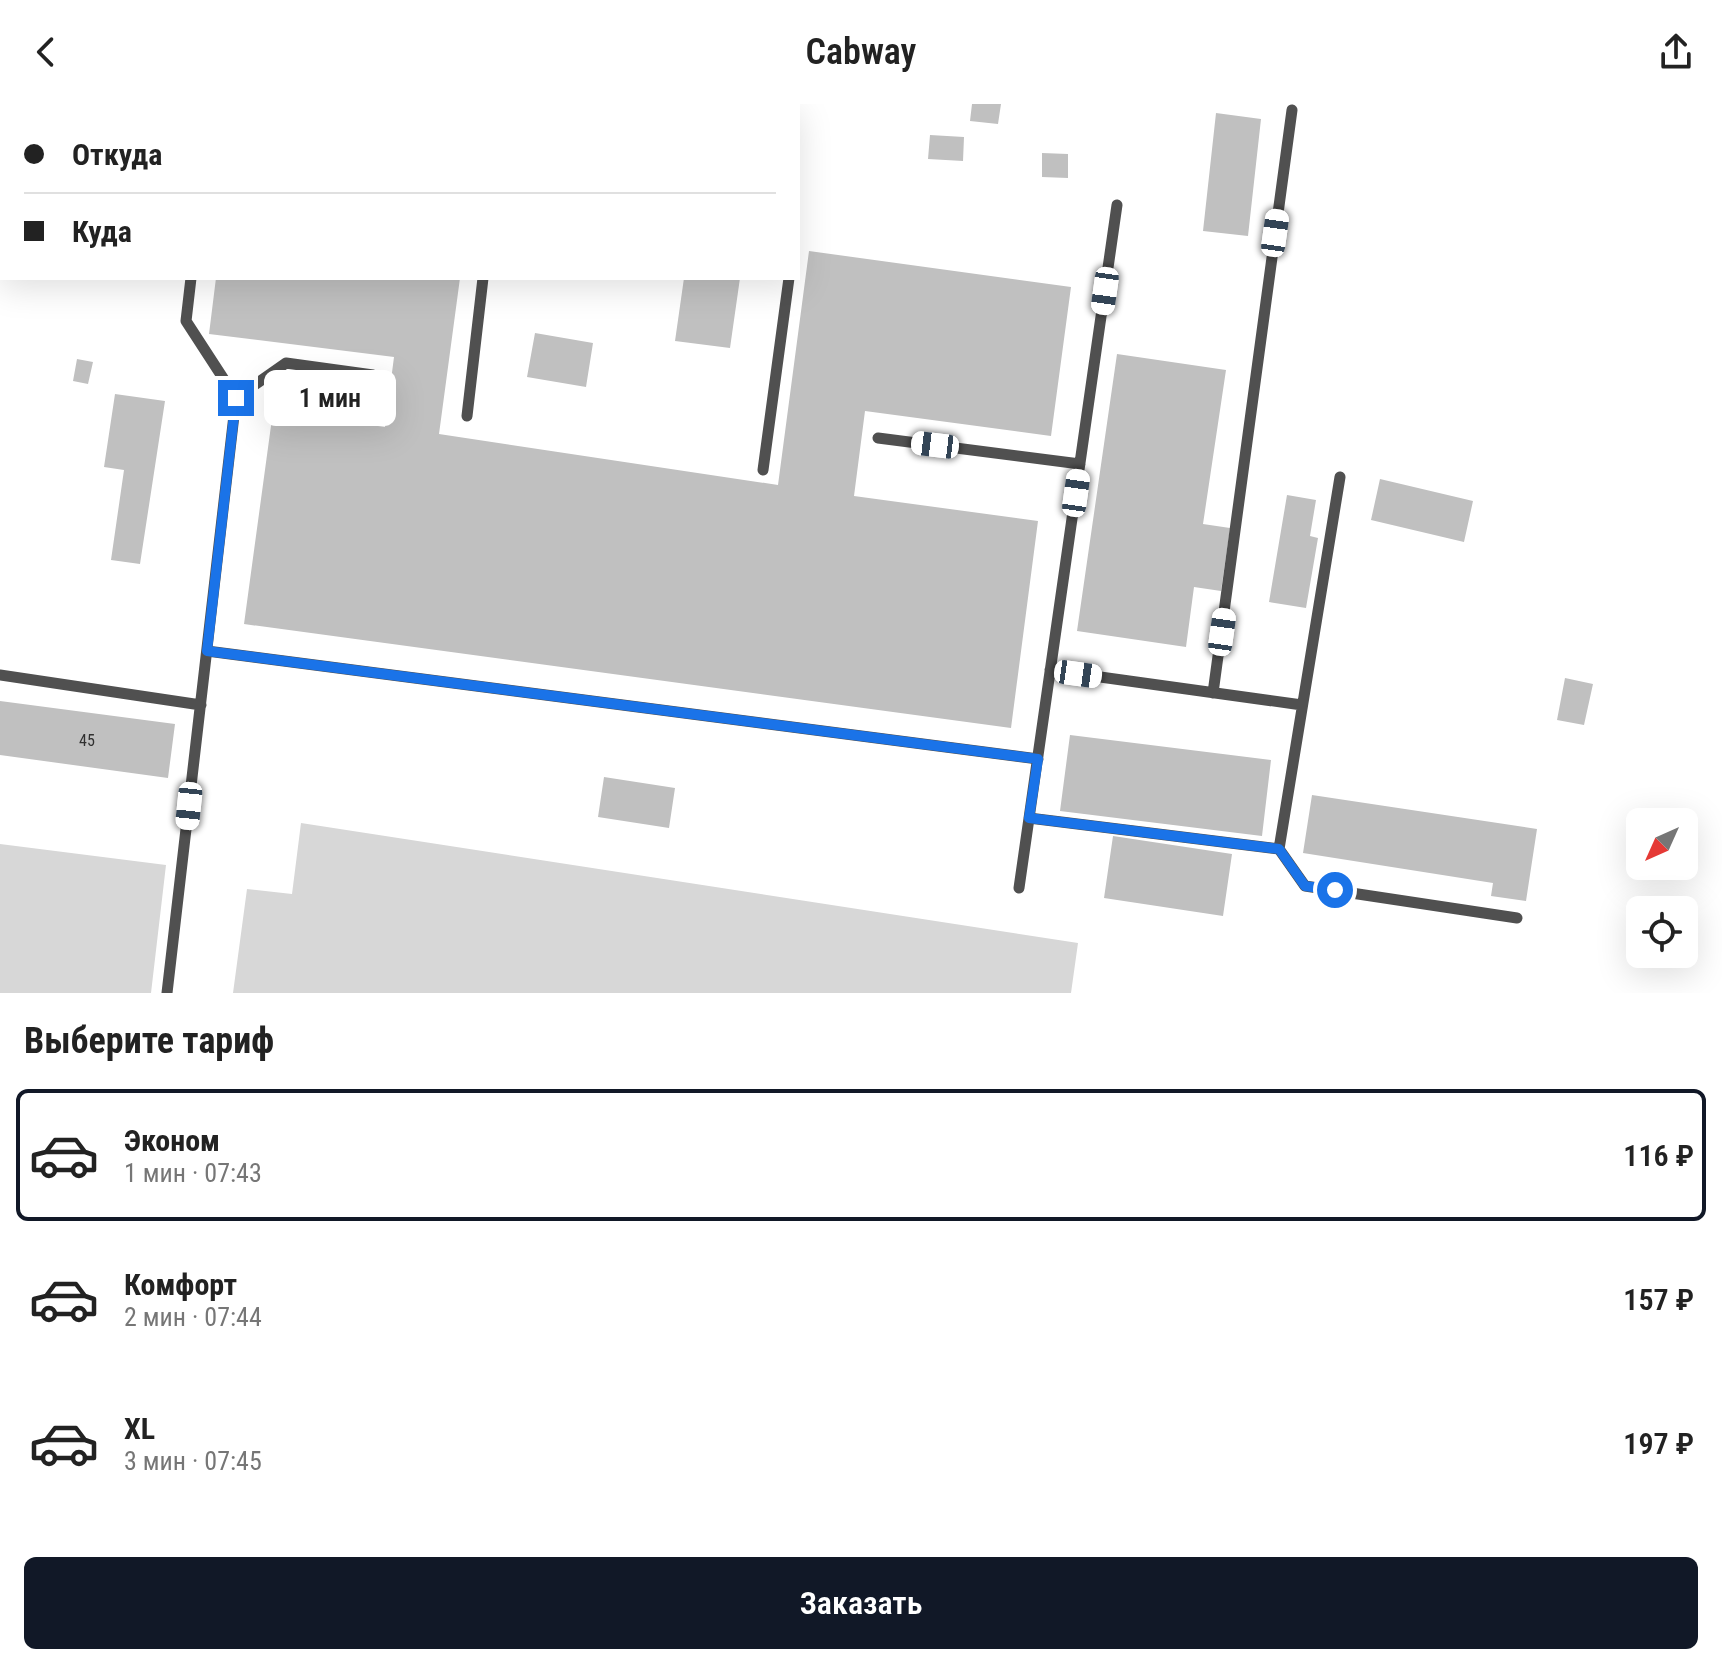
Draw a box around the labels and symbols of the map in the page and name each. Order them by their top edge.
car [1260,208,1290,258]
car [1090,266,1120,316]
callout: 1 мин [264,370,396,426]
route end [218,380,254,416]
car [910,430,960,460]
car [1061,468,1091,518]
car [1207,607,1237,657]
car [1053,659,1103,689]
house number: 45 [79,731,95,750]
car [175,781,203,831]
north arrow [1626,808,1698,880]
route start [1317,872,1353,908]

